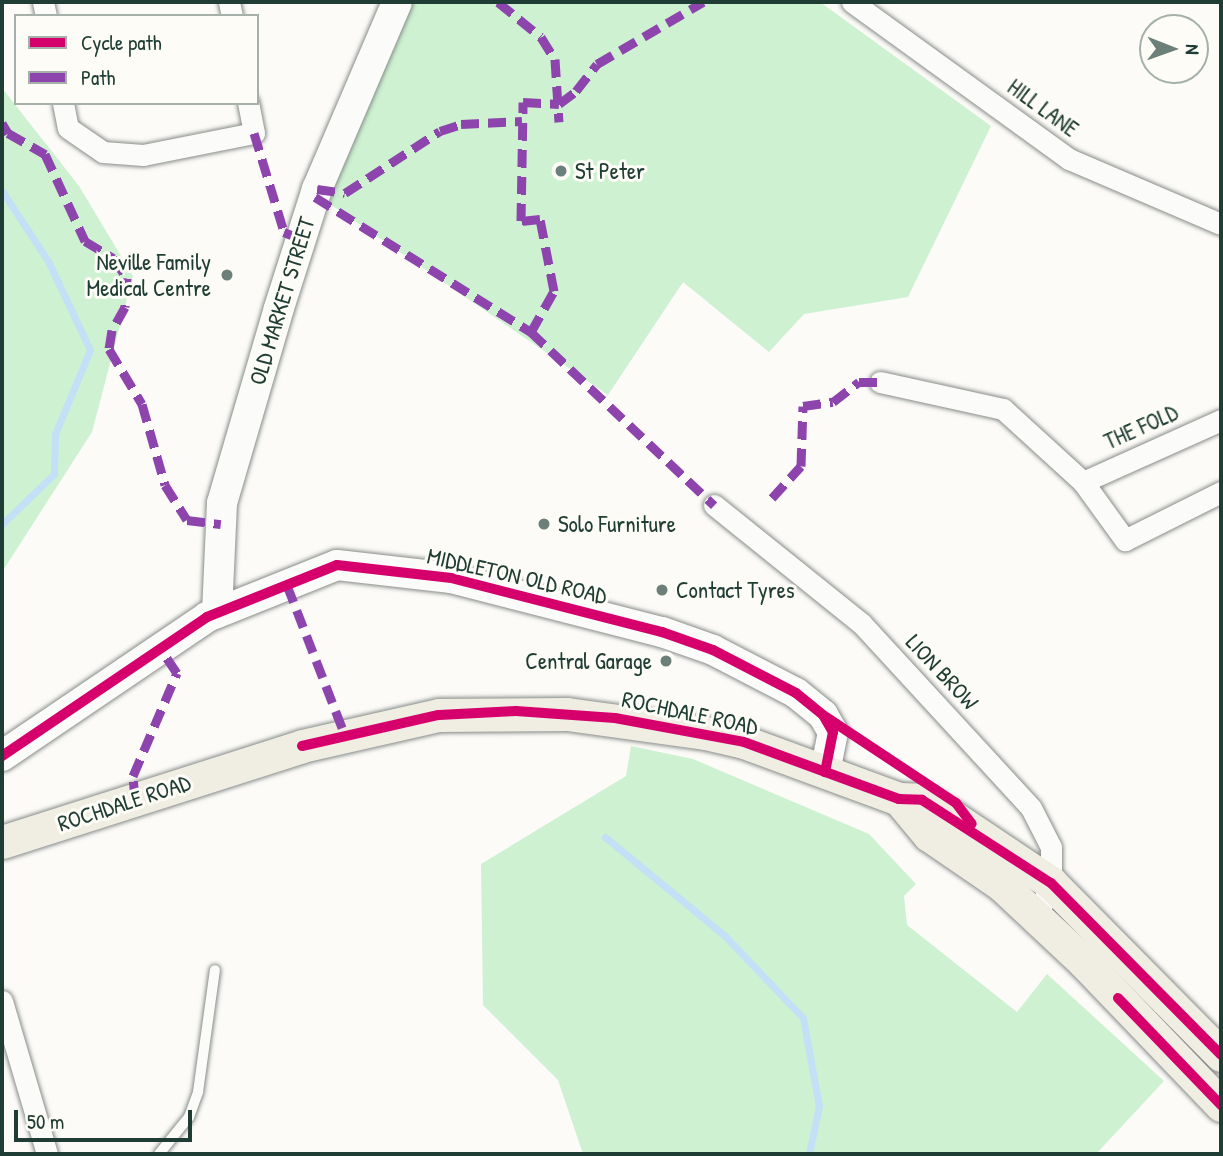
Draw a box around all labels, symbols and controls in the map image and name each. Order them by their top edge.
legend [14,14,259,105]
north arrow [1139,14,1209,84]
text: Cycle path [81,28,162,57]
text: N [1180,44,1206,55]
text: Path [81,63,115,92]
street label: HILL LANE [1002,73,1084,143]
place label: St Peter [575,157,645,185]
marker: St Peter [553,163,569,179]
street label: OLD MARKET STREET [243,214,321,388]
place label: Neville Family Medical Centre [87,248,211,302]
marker: Neville Family Medical Centre [217,265,237,285]
street label: THE FOLD [1100,399,1182,455]
place label: Solo Furniture [558,510,676,538]
marker: Solo Furniture [536,516,552,532]
street label: MIDDLETON OLD ROAD [424,542,610,610]
place label: Contact Tyres [676,576,795,604]
marker: Contact Tyres [654,582,670,598]
street label: LION BROW [900,628,984,716]
place label: Central Garage [525,647,652,675]
marker: Central Garage [658,653,674,669]
street label: ROCHDALE ROAD [620,685,760,741]
street label: ROCHDALE ROAD [54,769,194,837]
scale bar [18,1096,196,1140]
text: 50 m [27,1107,64,1136]

